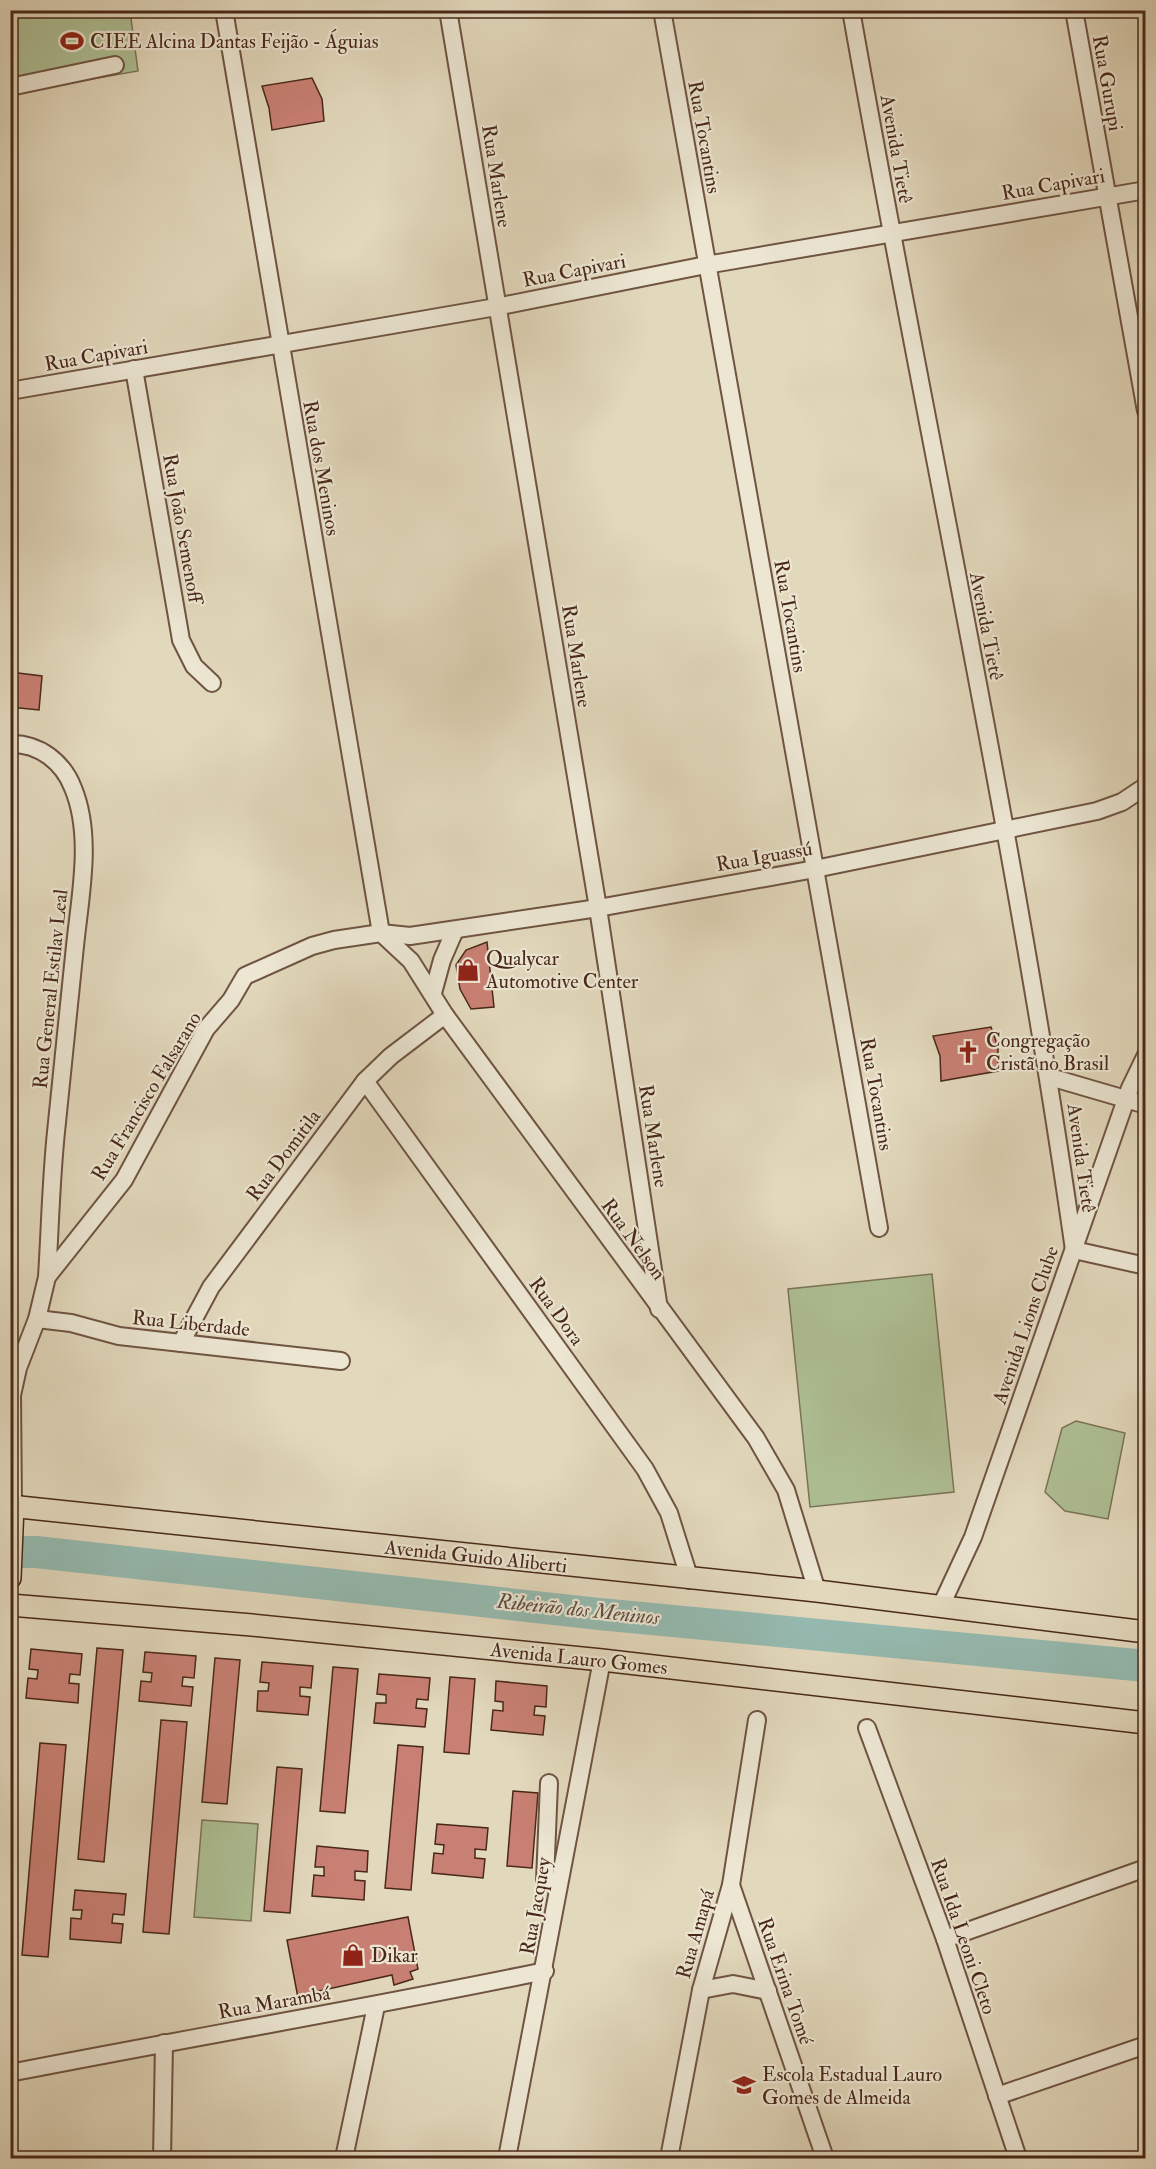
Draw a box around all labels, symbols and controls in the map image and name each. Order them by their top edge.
sports icon: CIEE Alcina Dantas Feijão - Águias [59,28,85,54]
place label: CIEE Alcina Dantas Feijão - Águias [90,28,379,54]
street label: Rua Gurupi [1086,33,1128,133]
street label: Rua Tocantins [682,79,727,196]
street label: Avenida Tietê [874,92,918,205]
street label: Rua Marlene [476,123,517,229]
street label: Rua Capivari [999,163,1107,207]
street label: Rua Capivari [520,248,628,294]
street label: Rua Capivari [42,334,150,378]
street label: Rua dos Meninos [297,398,346,538]
street label: Rua João Semenoff [157,452,209,608]
street label: Rua Tocantins [768,558,813,675]
street label: Avenida Tietê [964,569,1009,682]
street label: Rua Marlene [556,603,597,709]
street label: Rua Iguassú [714,836,814,877]
street label: Rua General Estilav Leal [28,888,73,1090]
place label: Qualycar Automotive Center [485,946,639,994]
shop icon: Qualycar Automotive Center [455,957,481,983]
street label: Rua Francisco Falsarano [86,1007,207,1185]
place label: Congregação Cristã no Brasil [986,1028,1109,1076]
street label: Rua Tocantins [854,1036,899,1153]
church icon: Congregação Cristã no Brasil [955,1039,981,1065]
street label: Rua Marlene [633,1083,674,1189]
street label: Avenida Tietê [1061,1101,1102,1214]
street label: Rua Domitila [241,1104,327,1206]
street label: Rua Nelson [596,1194,672,1285]
street label: Avenida Lions Clube [986,1243,1064,1409]
street label: Rua Dora [523,1272,590,1351]
street label: Rua Liberdade [131,1305,251,1342]
street label: Avenida Guido Aliberti [382,1534,568,1579]
water label: Ribeirão dos Meninos [494,1587,662,1632]
street label: Avenida Lauro Gomes [488,1637,669,1680]
street label: Rua Jacquey [515,1854,557,1957]
street label: Rua Ida Leoni Cleto [925,1855,1002,2018]
street label: Rua Amapá [671,1886,721,1982]
street label: Rua Erina Tomé [752,1914,819,2048]
shop icon: Dikar [340,1942,366,1968]
place label: Dikar [371,1943,418,1968]
street label: Rua Marambá [216,1980,333,2025]
place label: Escola Estadual Lauro Gomes de Almeida [762,2062,942,2110]
school or university icon: Escola Estadual Lauro Gomes de Almeida [731,2072,757,2098]

